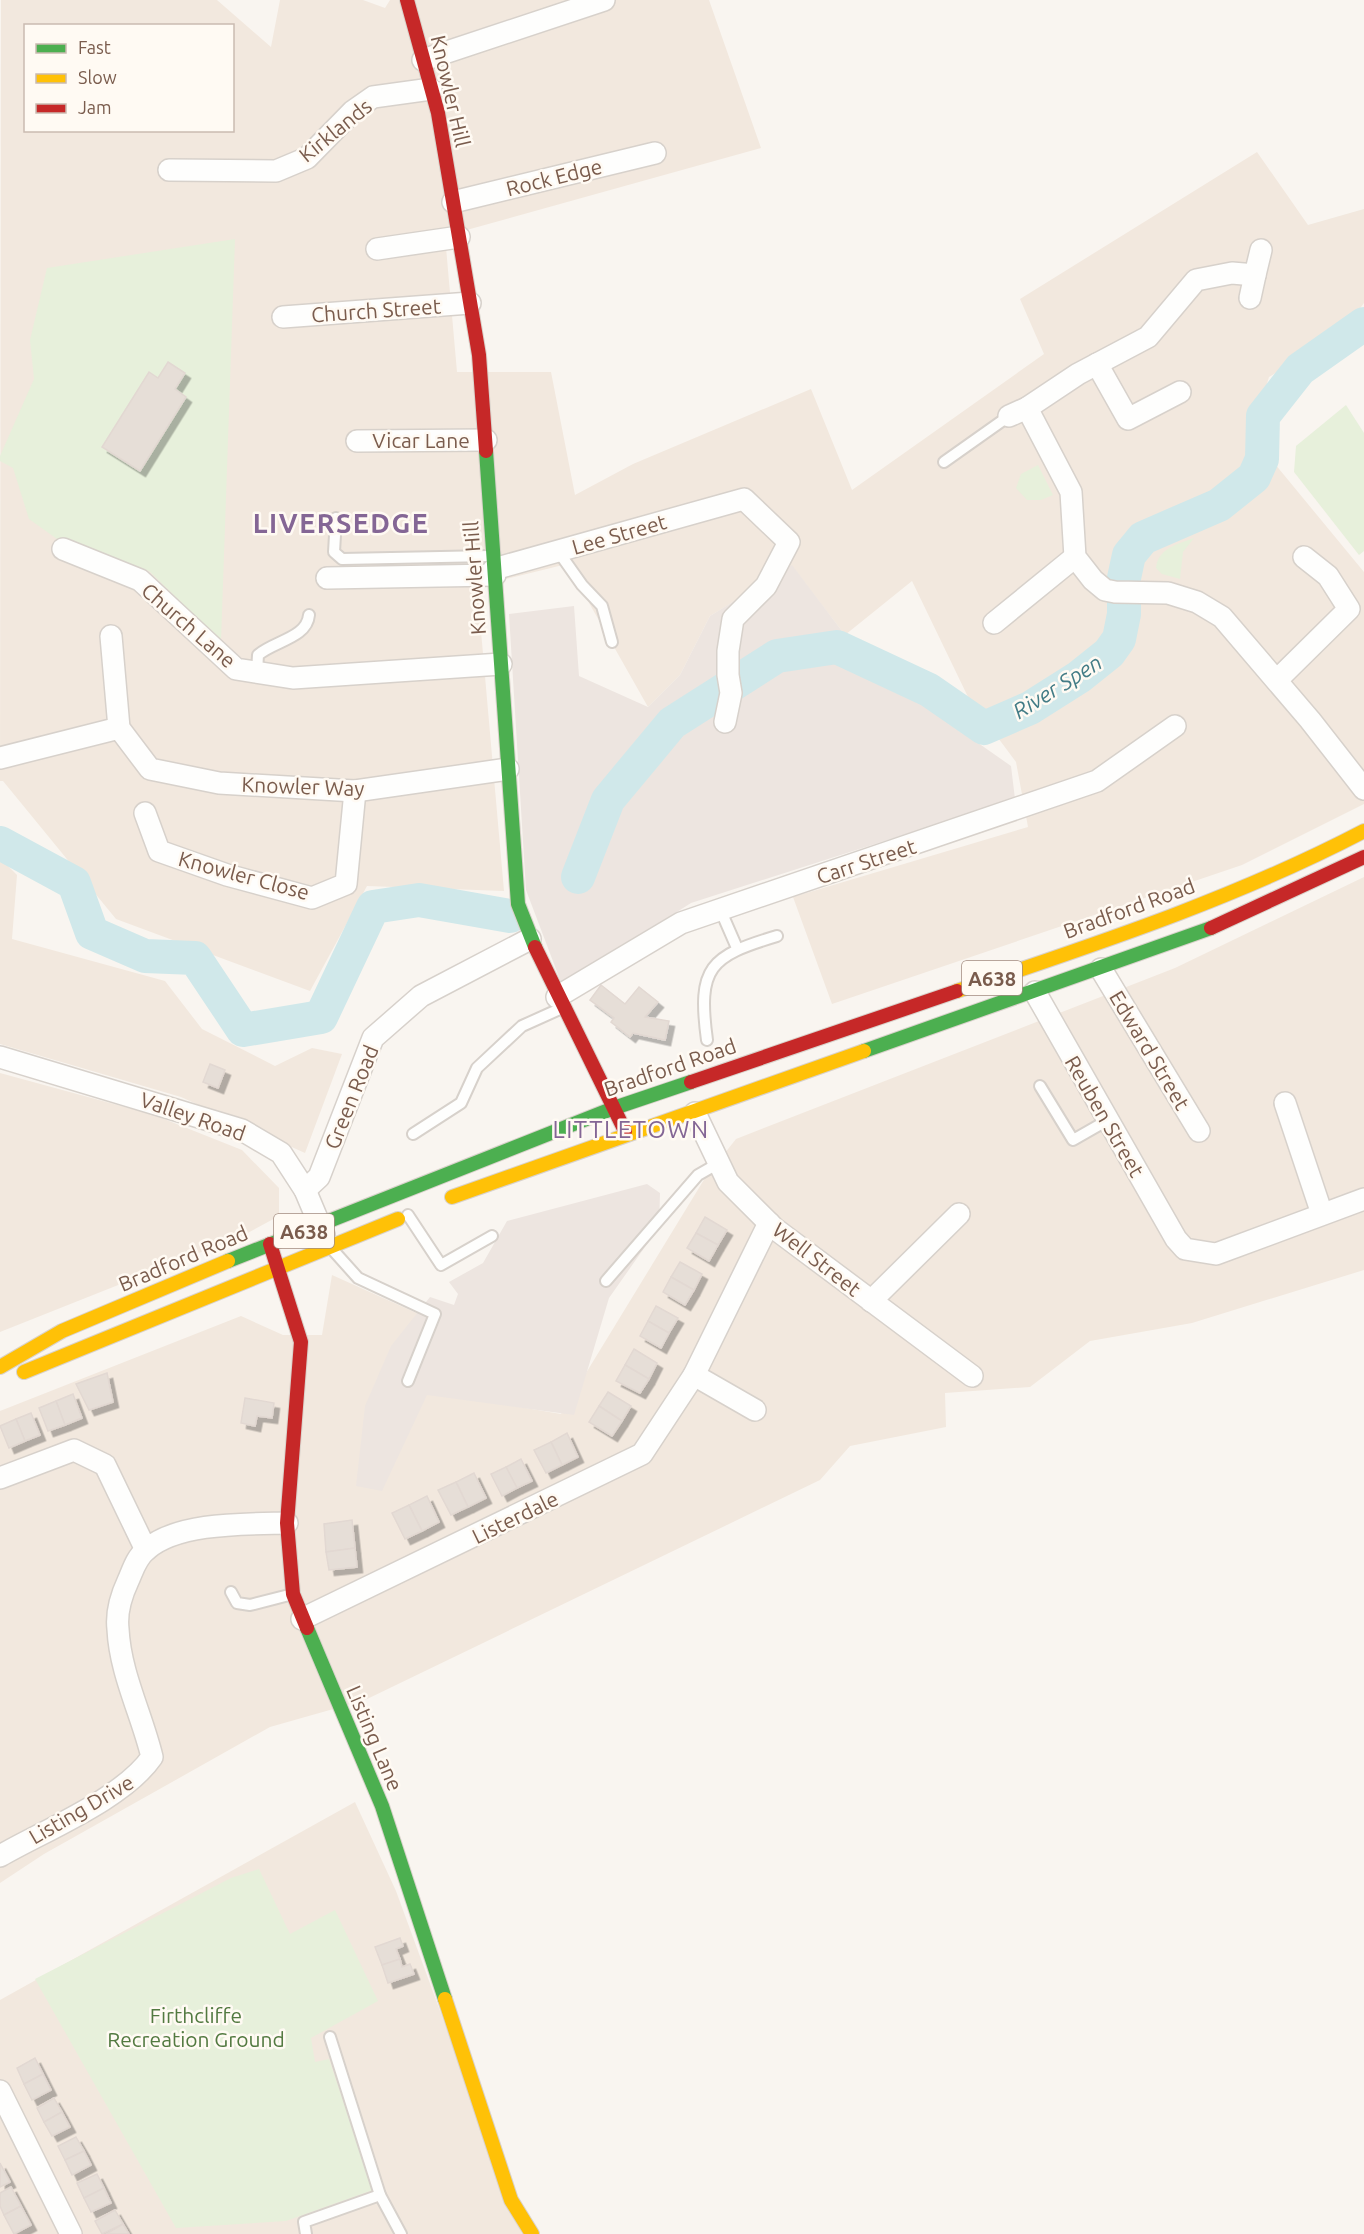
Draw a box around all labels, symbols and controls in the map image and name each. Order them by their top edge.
legend [24,24,234,132]
street label: Knowler Hill [426,33,476,149]
text: Fast [78,37,111,57]
text: Slow [78,67,117,87]
street label: Kirklands [294,93,376,167]
text: Jam [78,97,112,117]
street label: Rock Edge [504,153,604,201]
street label: Church Street [310,293,442,327]
street label: Vicar Lane [372,428,470,452]
district label: LIVERSEDGE [253,508,429,538]
street label: Lee Street [569,509,669,559]
street label: Knowler Hill [458,520,490,636]
street label: Church Lane [137,578,241,672]
water label: River Spen [1008,649,1106,723]
street label: Knowler Way [241,772,365,800]
street label: Carr Street [813,834,919,888]
street label: Knowler Close [176,846,312,904]
street label: Bradford Road [1060,873,1198,943]
road number: A638 [962,961,1022,995]
street label: Edward Street [1105,986,1195,1114]
street label: Bradford Road [601,1033,739,1101]
street label: Green Road [319,1041,383,1153]
street label: Reuben Street [1061,1051,1149,1181]
street label: Valley Road [137,1087,249,1145]
district label: LITTLETOWN [552,1116,710,1143]
road number: A638 [274,1214,334,1248]
street label: Well Street [768,1217,866,1301]
street label: Bradford Road [115,1220,251,1296]
street label: Listerdale [468,1486,562,1548]
street label: Listing Lane [342,1682,408,1794]
street label: Listing Drive [24,1769,138,1849]
park label: Firthcliffe Recreation Ground [107,2003,285,2051]

